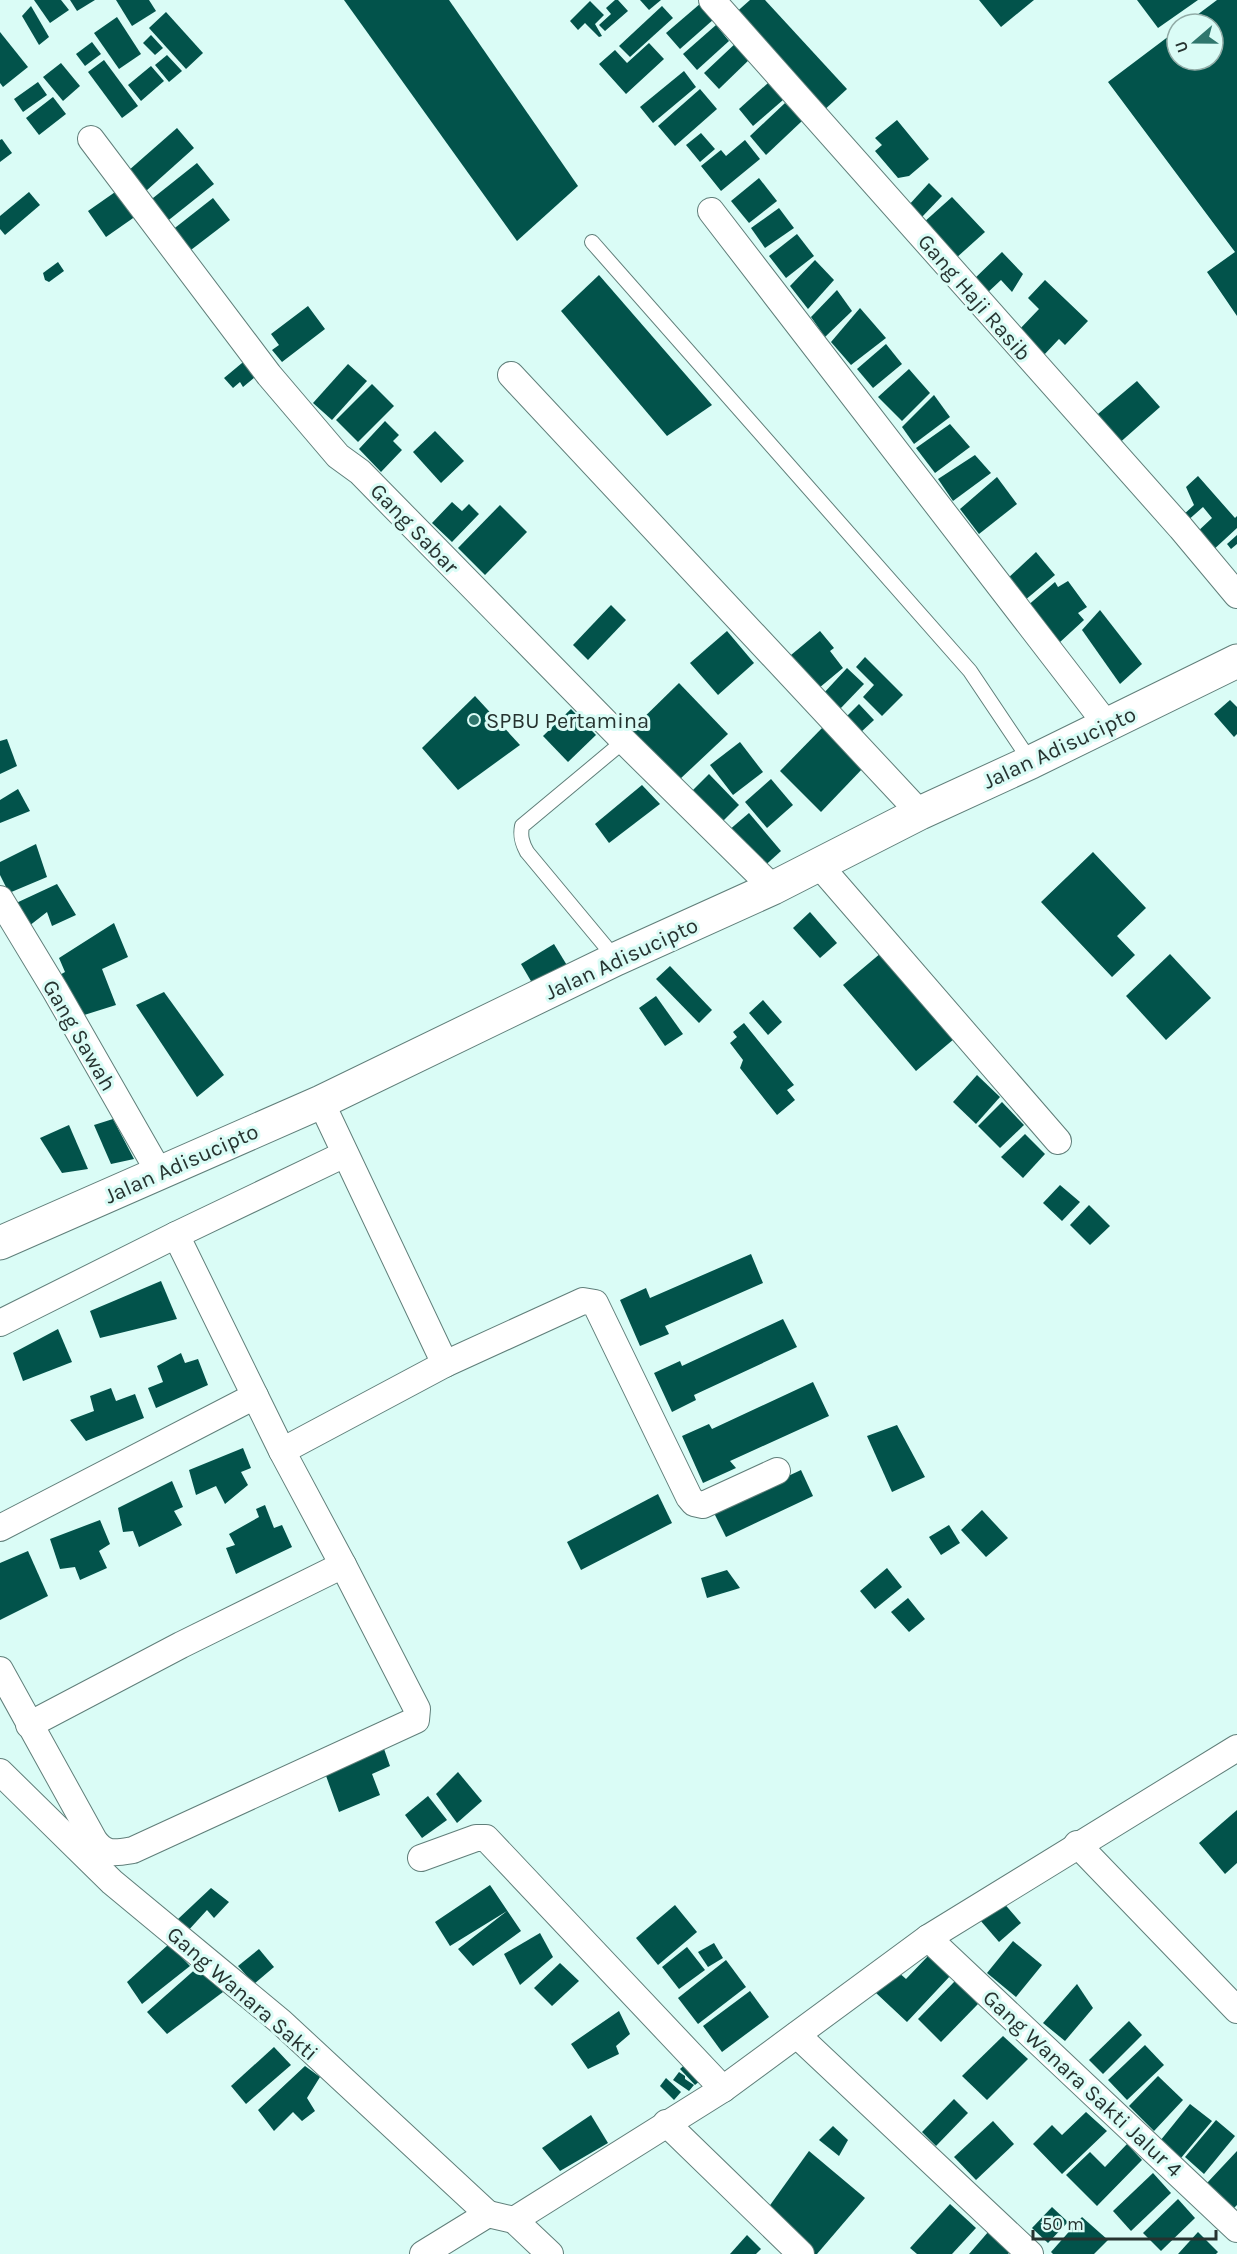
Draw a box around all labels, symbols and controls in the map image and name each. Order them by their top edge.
north arrow [1165,12,1225,72]
text: U [1171,39,1192,55]
street label: Gang Haji Rasib [912,229,1036,366]
street label: Gang Sabar [365,478,464,579]
street label: Jalan Adisucipto [979,701,1140,795]
place label: SPBU Pertamina [486,708,649,734]
marker: SPBU Pertamina [467,713,481,727]
street label: Jalan Adisucipto [541,912,702,1006]
street label: Gang Sawah [37,975,121,1096]
street label: Jalan Adisucipto [100,1118,262,1210]
street label: Gang Wanara Sakti [162,1921,323,2066]
street label: Gang Wanara Sakti Jalur 4 [977,1985,1187,2183]
scale bar [1033,2203,1216,2241]
text: 50 m [1042,2213,1084,2235]

